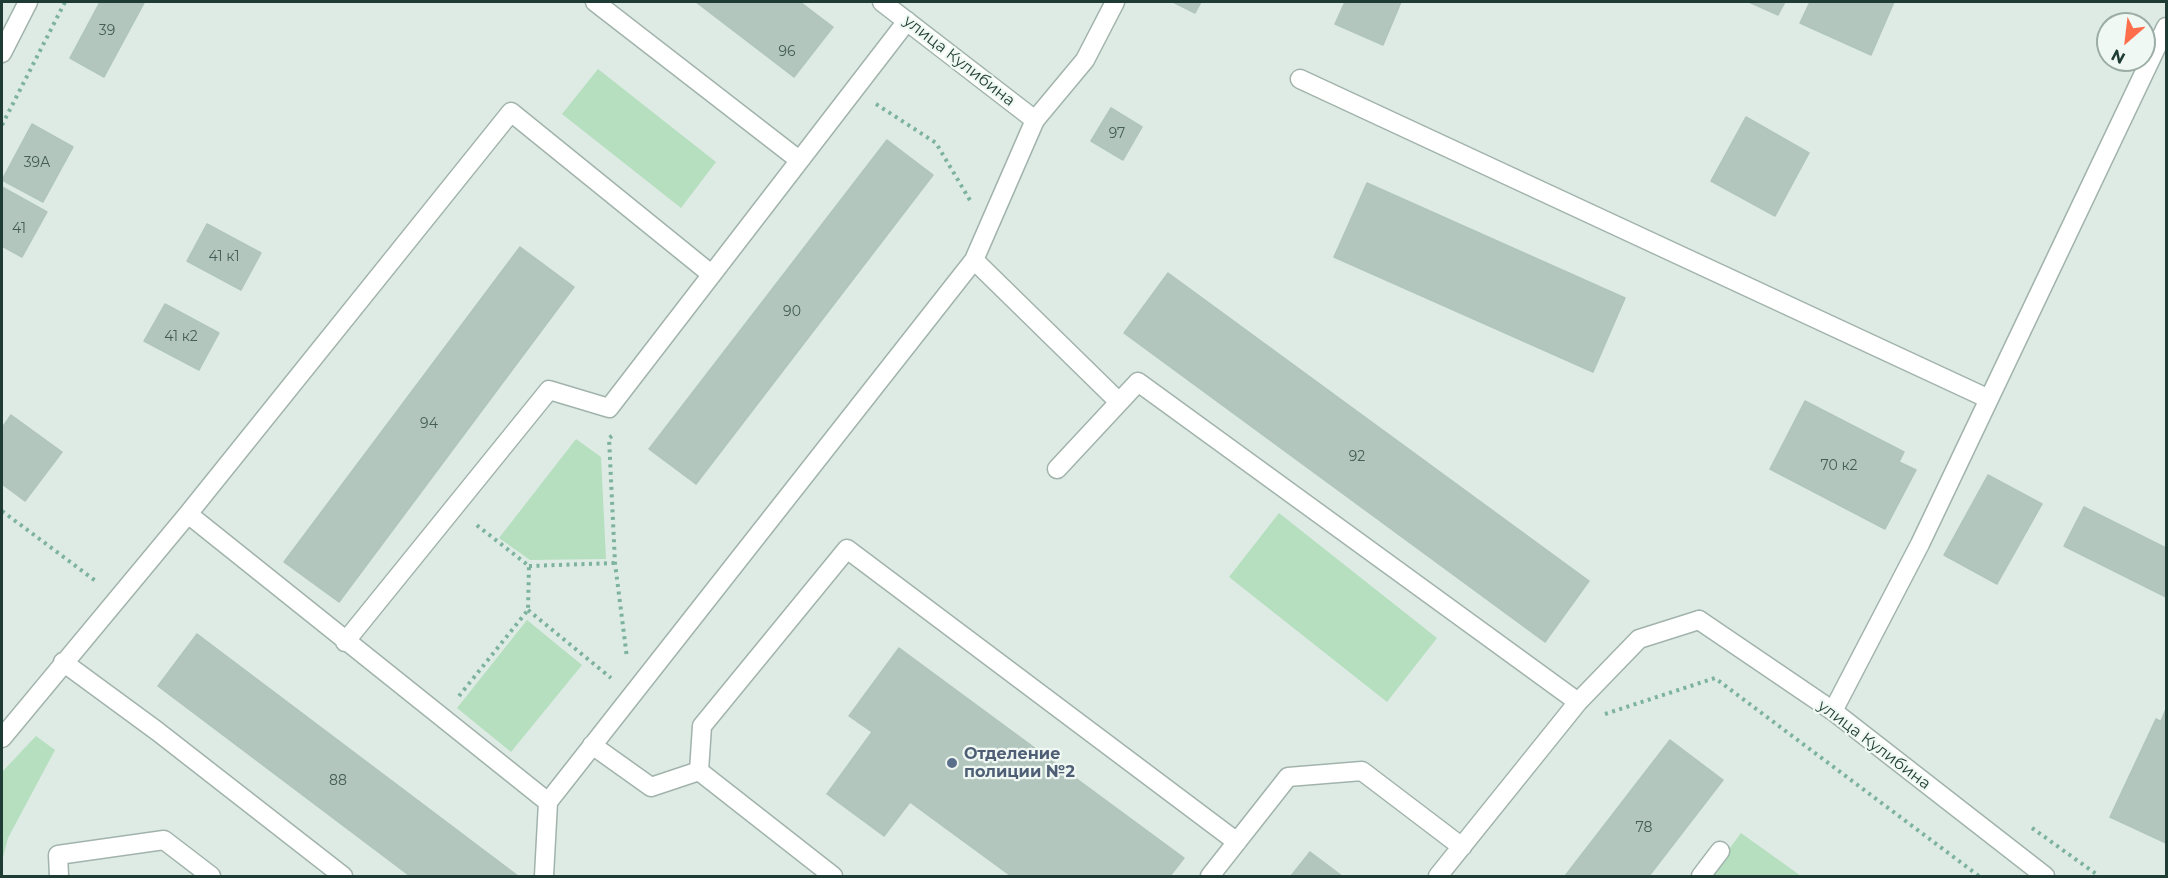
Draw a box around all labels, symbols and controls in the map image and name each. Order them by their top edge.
street label: улица Кулибина [899,11,1019,111]
north arrow [2096,12,2156,72]
house number: 39 [99,23,115,39]
house number: 96 [778,44,796,60]
text: N [2108,45,2128,68]
house number: 97 [1109,126,1125,142]
house number: 39А [24,155,50,171]
house number: 41 [12,221,26,237]
house number: 41 к1 [209,249,239,265]
house number: 90 [783,304,801,320]
house number: 41 к2 [164,329,198,345]
house number: 94 [420,416,438,432]
house number: 92 [1349,449,1365,465]
house number: 70 к2 [1821,458,1857,474]
street label: улица Кулибина [1814,696,1934,794]
place label: Отделение полиции №2 [964,744,1075,782]
marker: Отделение полиции №2 [945,756,959,770]
house number: 88 [329,773,347,789]
house number: 78 [1636,820,1652,836]

